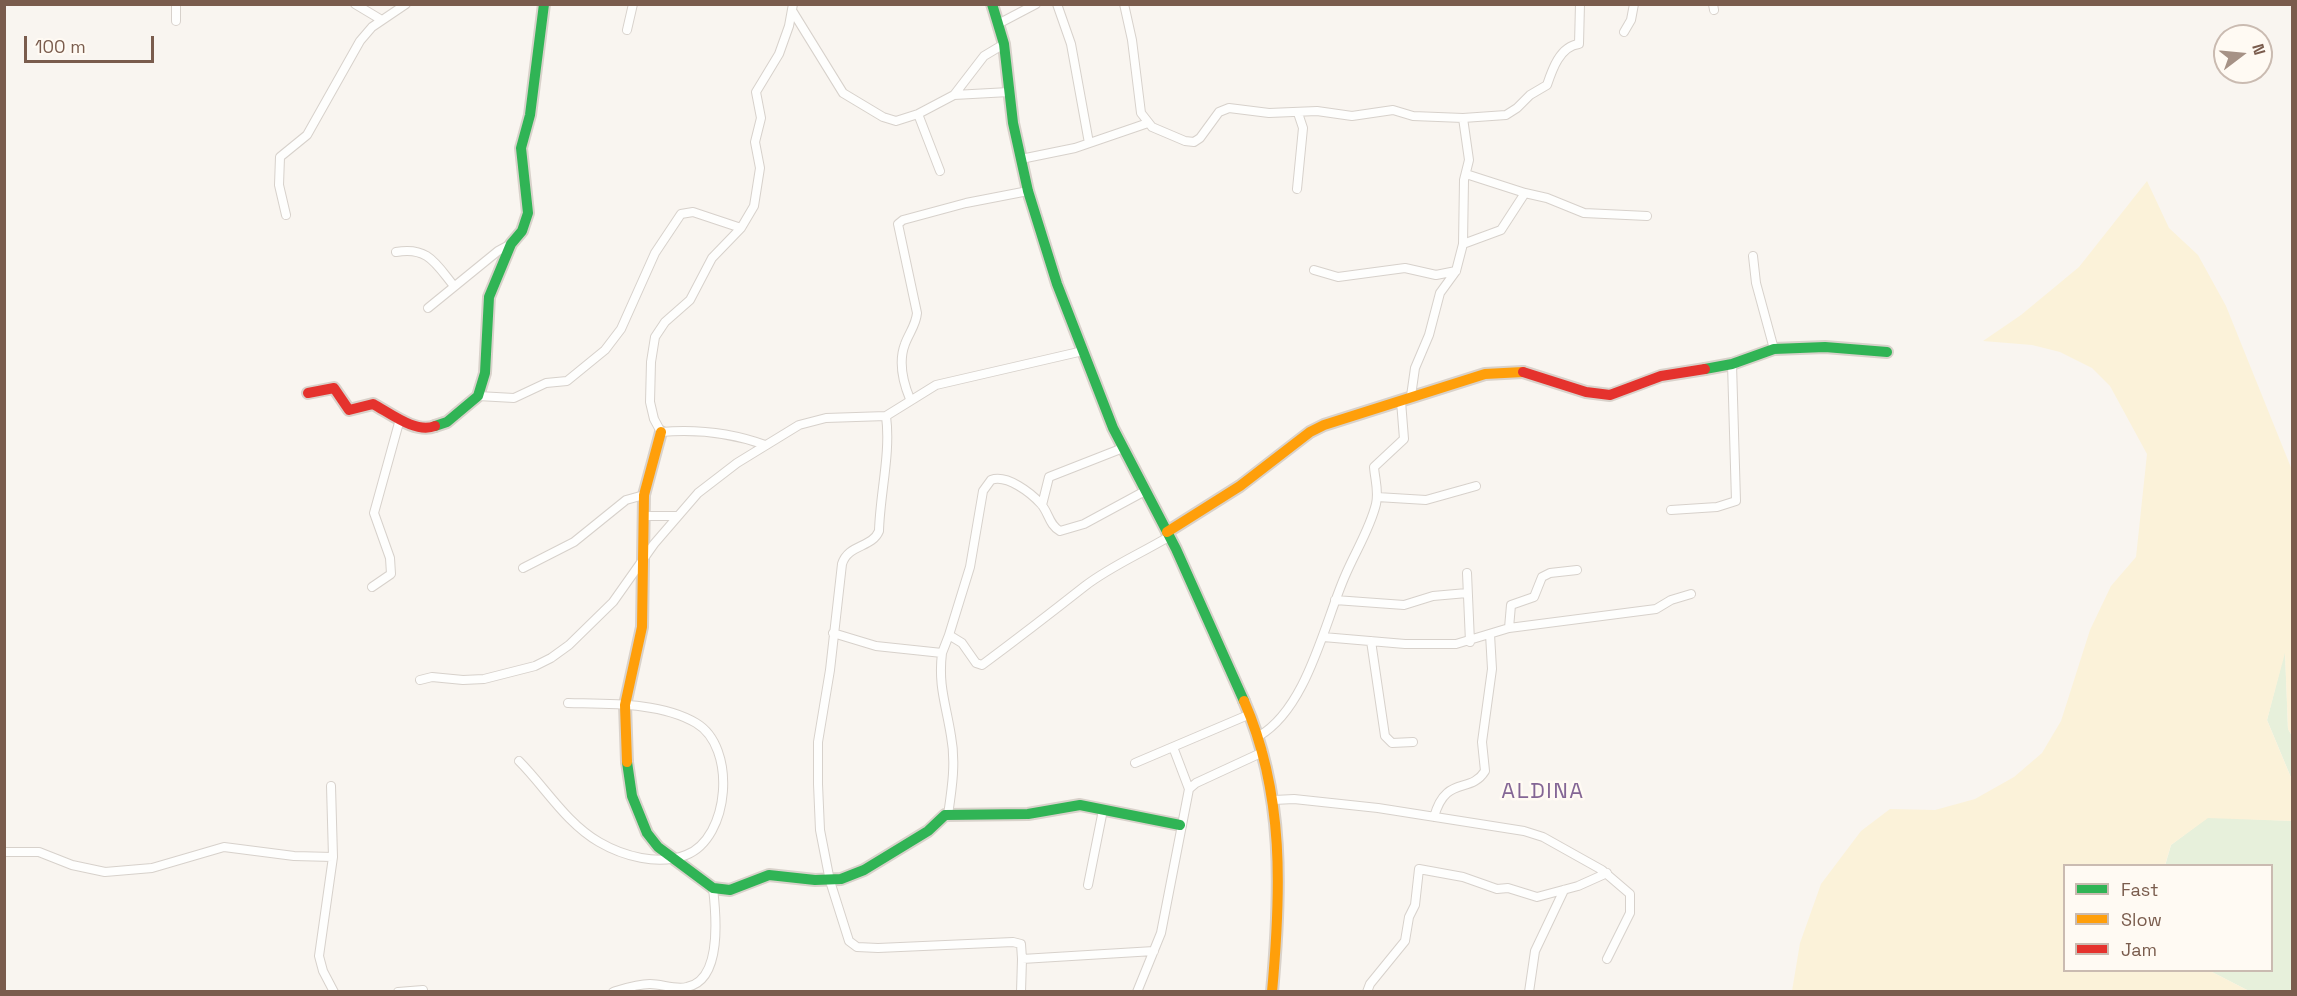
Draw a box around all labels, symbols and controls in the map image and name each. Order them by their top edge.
scale bar [27,24,158,62]
north arrow [2213,24,2273,84]
text: 100 m [35,35,86,58]
text: N [2247,41,2270,57]
district label: ALDINA [1501,779,1585,805]
legend [2063,864,2273,972]
text: Fast [2121,878,2158,901]
text: Slow [2121,908,2162,931]
text: Jam [2121,938,2157,961]

